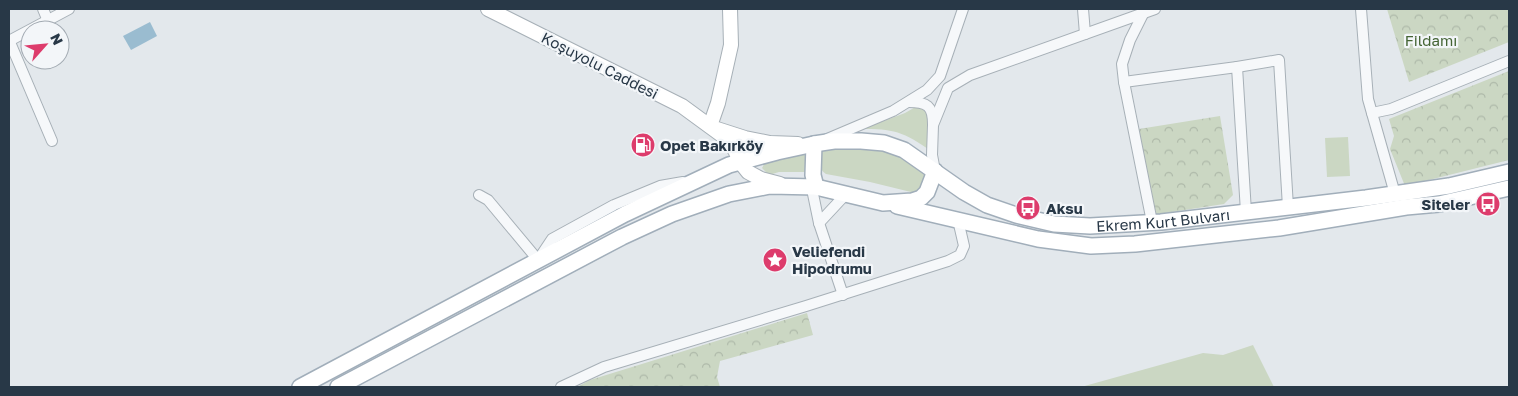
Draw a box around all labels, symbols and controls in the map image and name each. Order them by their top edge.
north arrow [20,20,70,70]
street label: Koşuyolu Caddesi [539,28,661,102]
text: N [47,30,67,47]
park label: Fildamı [1405,31,1457,49]
fuel station icon: Opet Bakırköy [630,132,656,158]
place label: Opet Bakırköy [660,136,763,154]
bus stop icon: Siteler [1475,191,1501,217]
bus stop icon: Aksu [1015,195,1041,221]
place label: Siteler [1421,195,1470,213]
place label: Aksu [1046,199,1083,217]
street label: Ekrem Kurt Bulvarı [1096,205,1231,235]
place label: Veliefendi Hipodrumu [792,242,872,277]
place icon: Veliefendi Hipodrumu [762,247,788,273]

